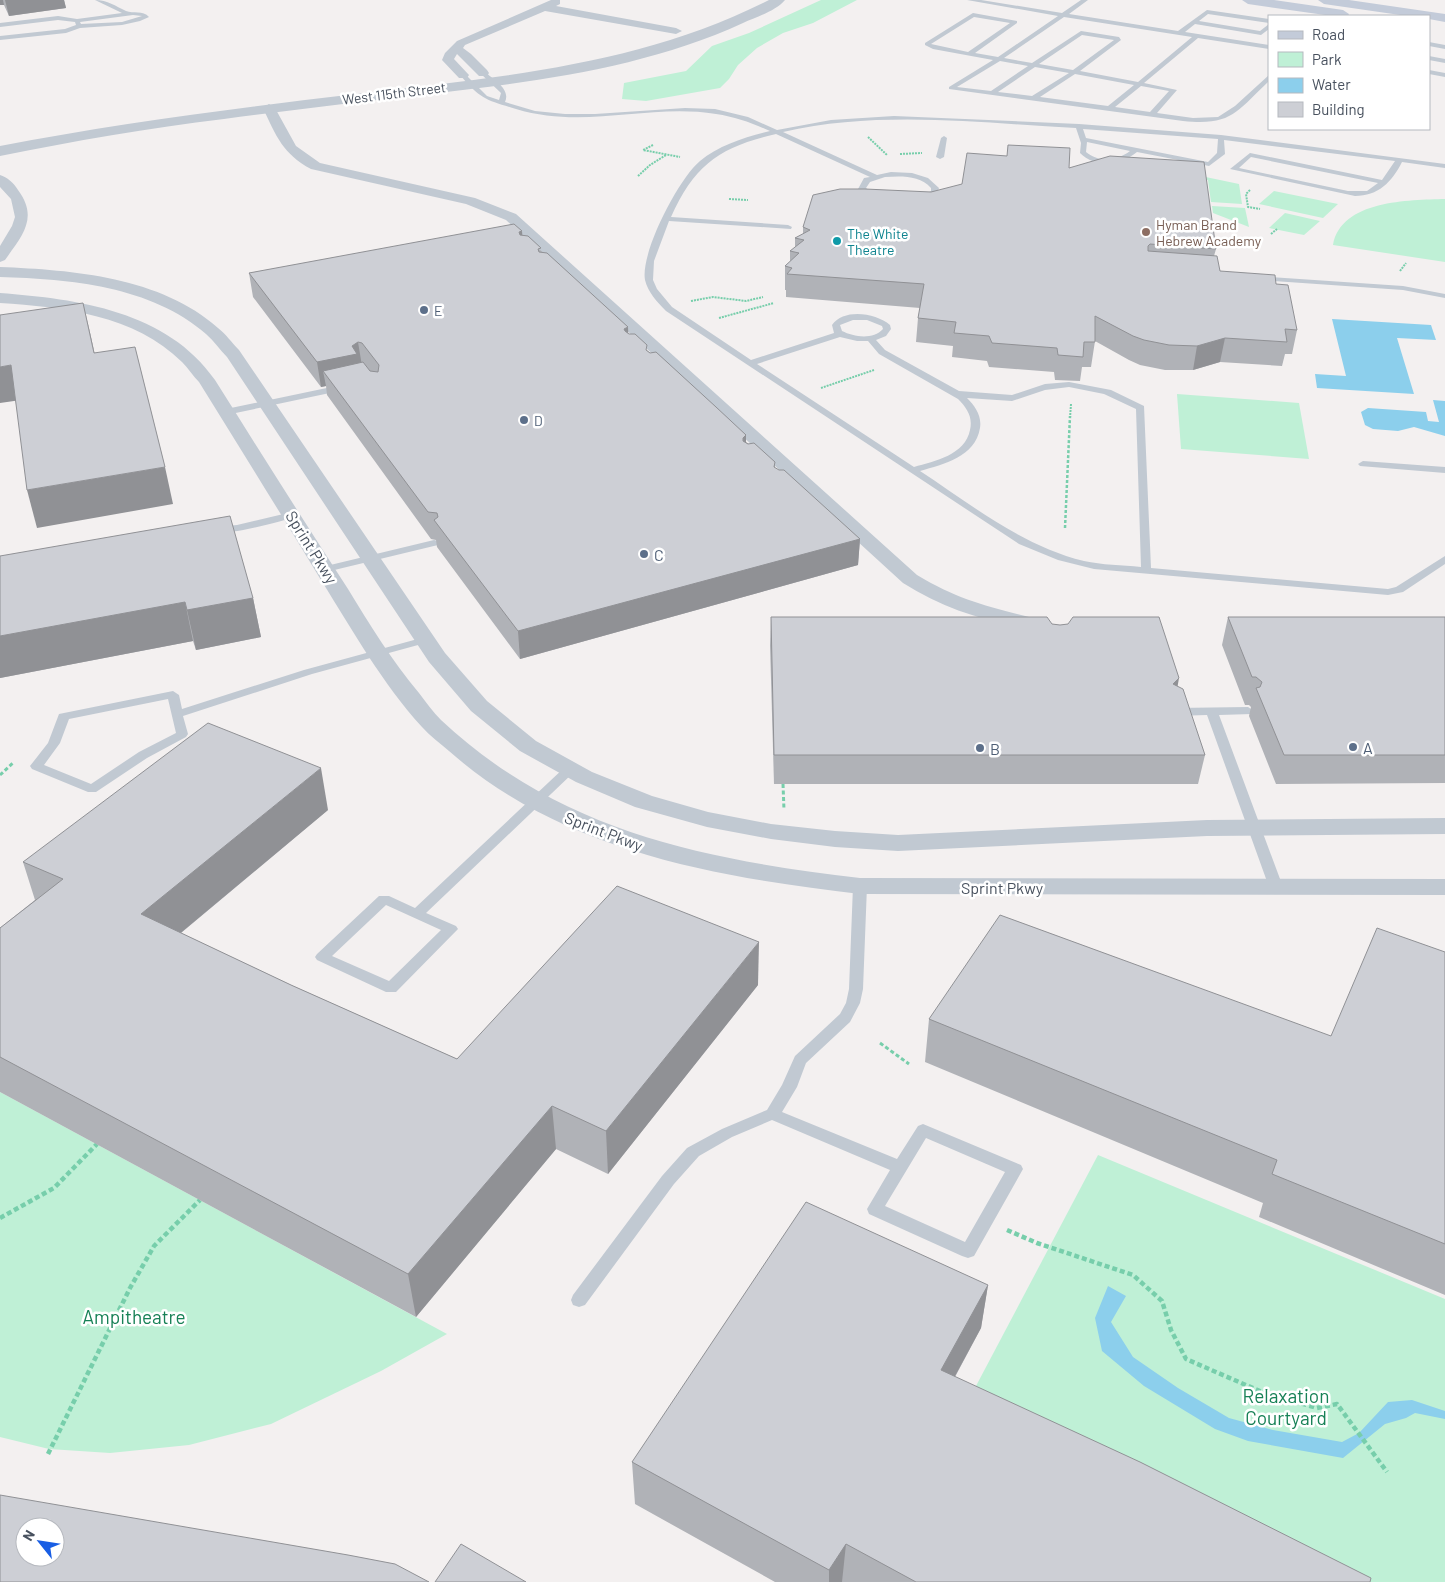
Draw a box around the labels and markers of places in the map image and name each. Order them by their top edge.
place label: Hyman Brand Hebrew Academy [1156,216,1262,249]
place label: The White Theatre [847,225,908,258]
marker: Hyman Brand Hebrew Academy [1140,226,1152,238]
marker: The White Theatre [831,235,843,247]
place label: E [434,302,442,319]
marker: E [418,304,430,316]
place label: D [534,412,543,429]
marker: D [518,414,530,426]
place label: C [654,545,664,564]
marker: C [638,548,650,560]
place label: A [1363,738,1373,757]
place label: B [990,739,1000,758]
marker: A [1347,741,1359,753]
marker: B [974,742,986,754]

